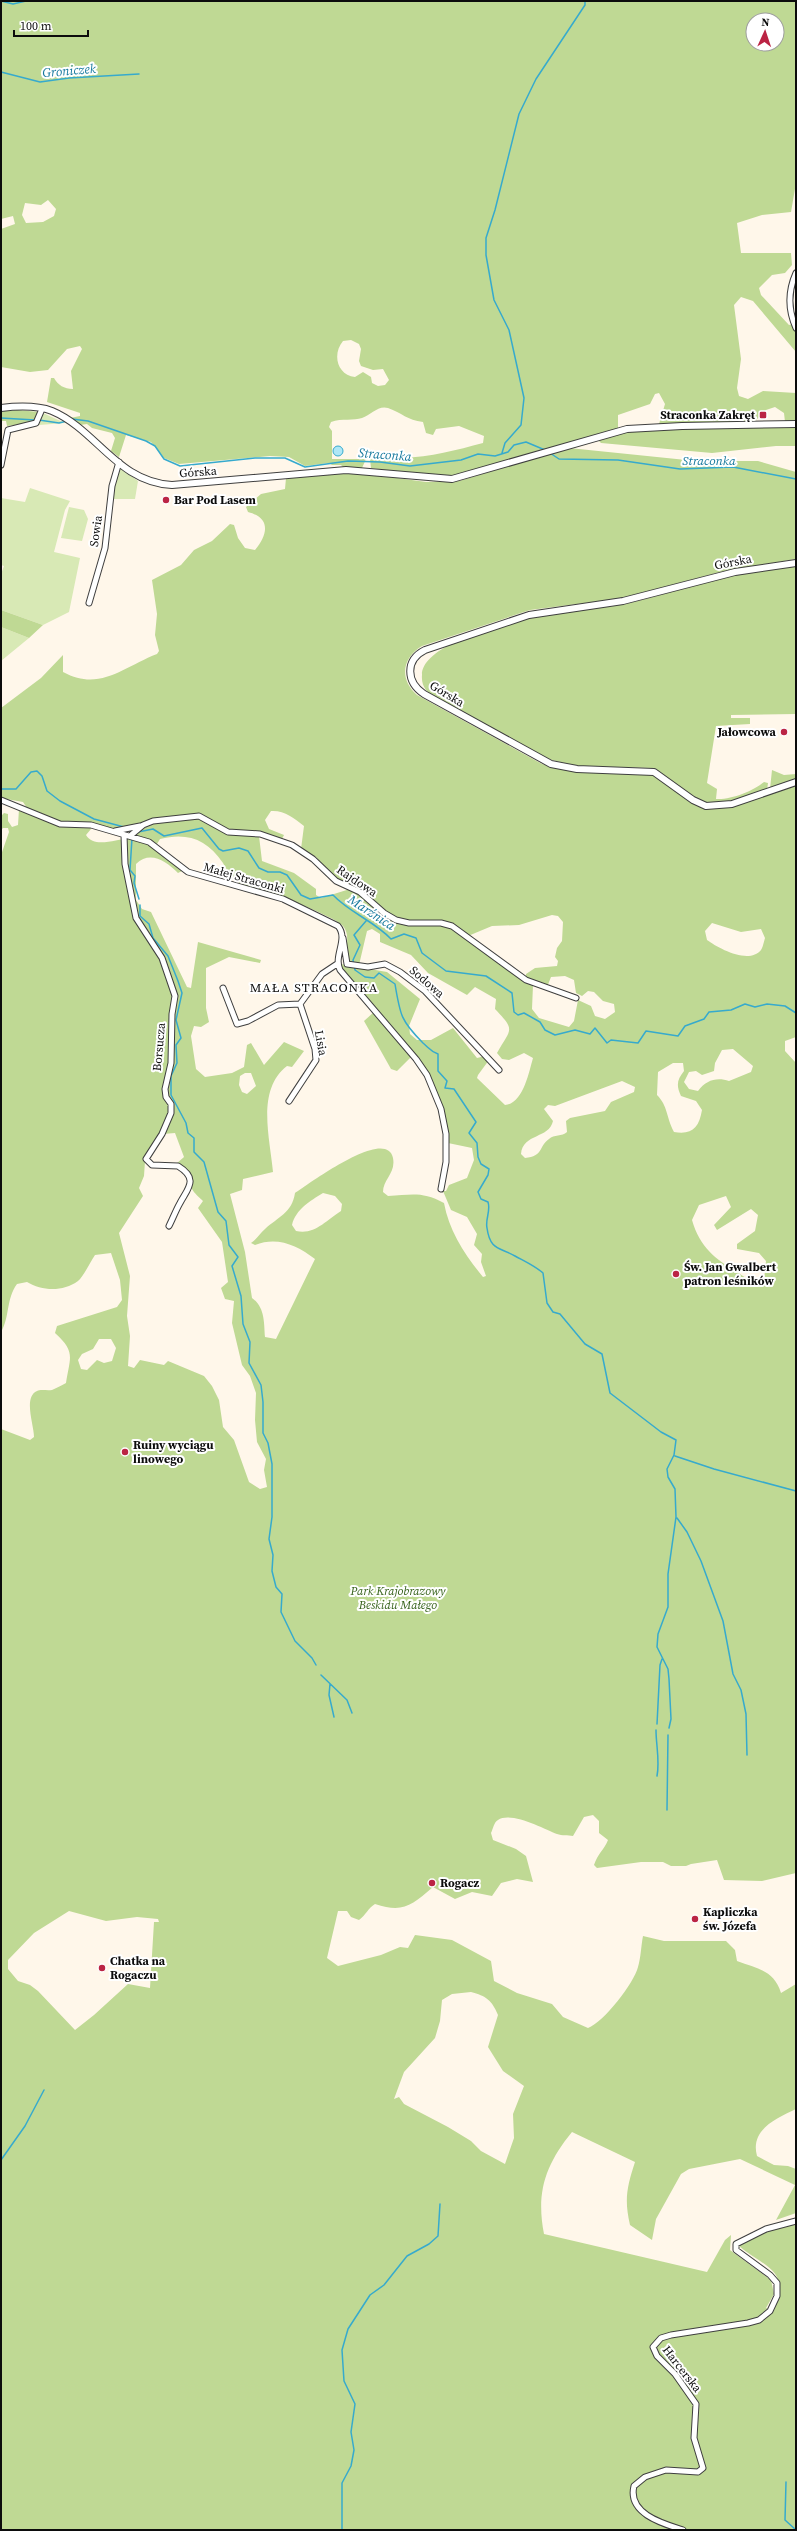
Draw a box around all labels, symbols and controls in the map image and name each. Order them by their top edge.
scale bar [14,12,88,38]
north arrow [745,12,785,52]
text: N [761,15,770,30]
text: 100 m [20,18,52,34]
water label: Groniczek [42,60,97,81]
place label: Straconka Zakręt [660,407,756,423]
marker: Straconka Zakręt [758,410,768,420]
water label: Straconka [358,444,412,465]
water label: Straconka [682,452,736,469]
street label: Górska [179,463,218,481]
place label: Bar Pod Lasem [174,492,256,508]
marker: Bar Pod Lasem [161,495,171,505]
street label: Sowia [86,513,106,548]
street label: Górska [713,550,754,573]
street label: Górska [427,677,468,711]
place label: Jałowcowa [716,724,777,740]
marker: Jałowcowa [779,727,789,737]
street label: Małej Straconki [202,859,287,897]
street label: Rajdowa [334,862,381,901]
water label: Marźnica [344,890,399,934]
street label: Sodowa [406,962,448,1002]
district label: MAŁA STRACONKA [250,979,378,996]
street label: Borsucza [149,1021,169,1072]
street label: Lisia [311,1029,331,1058]
place label: Św. Jan Gwalbert patron leśników [684,1259,777,1289]
marker: Św. Jan Gwalbert patron leśników [671,1269,681,1279]
place label: Ruiny wyciągu linowego [133,1437,214,1467]
marker: Ruiny wyciągu linowego [120,1447,130,1457]
park label: Park Krajobrazowy Beskidu Małego [350,1583,446,1613]
place label: Rogacz [440,1875,480,1891]
marker: Rogacz [427,1878,437,1888]
place label: Kapliczka św. Józefa [703,1904,758,1934]
marker: Kapliczka św. Józefa [690,1914,700,1924]
place label: Chatka na Rogaczu [110,1953,166,1983]
marker: Chatka na Rogaczu [97,1963,107,1973]
street label: Harcerska [659,2342,706,2396]

